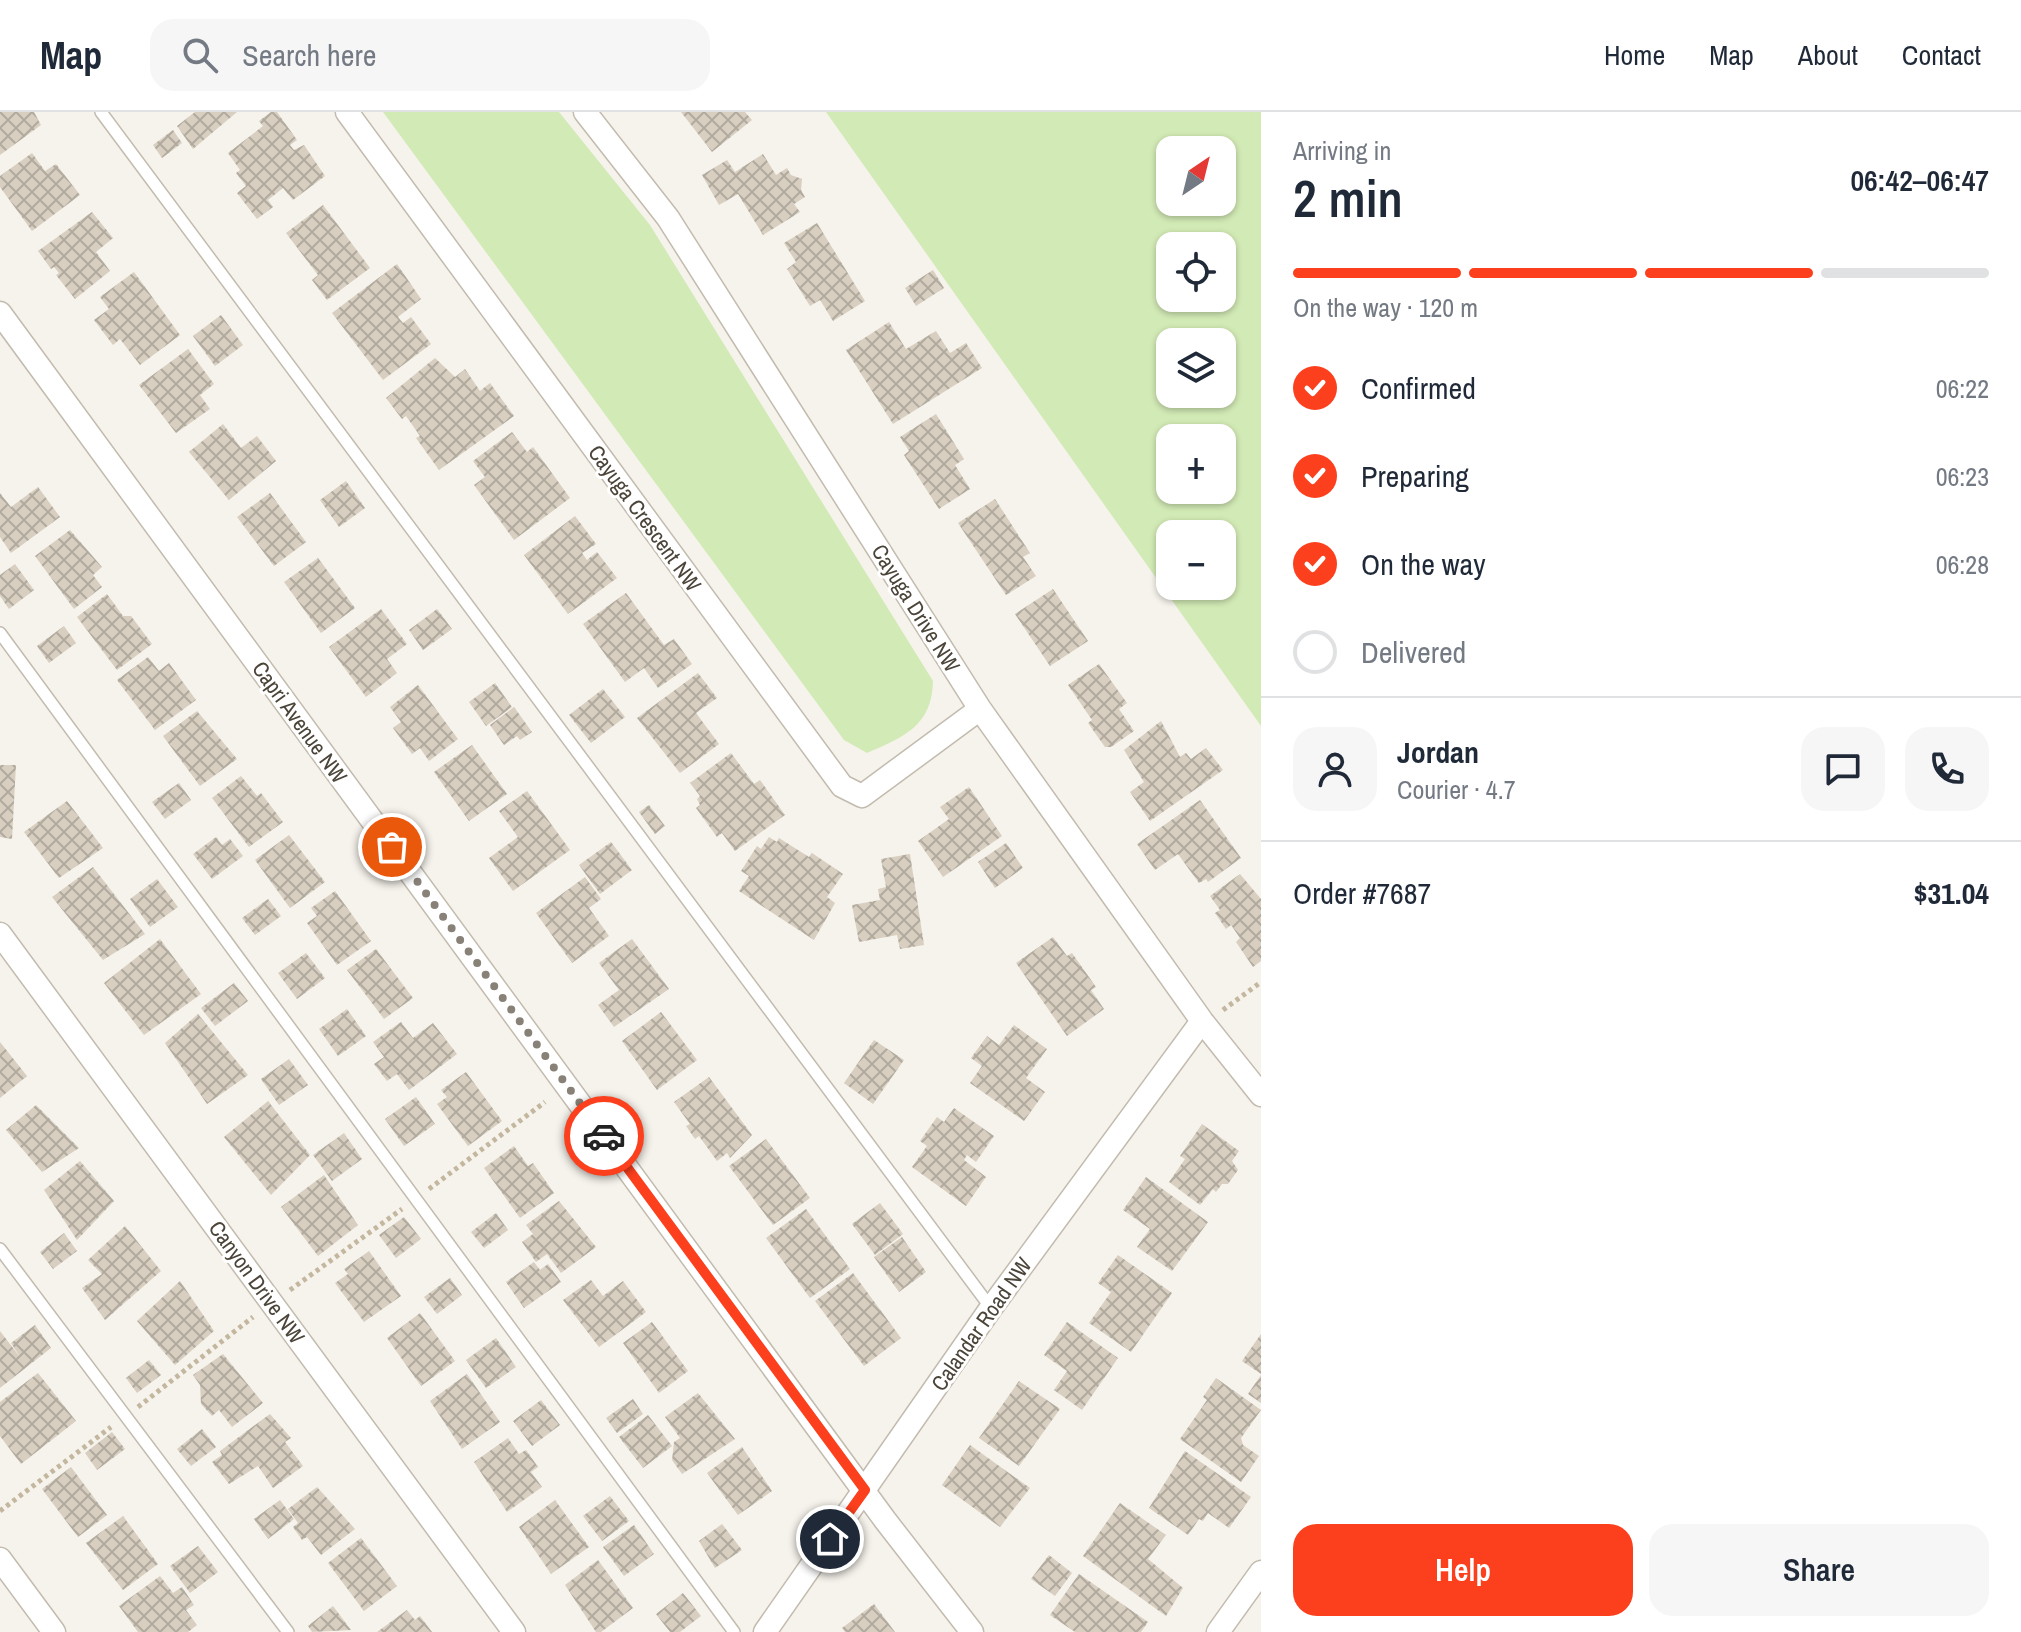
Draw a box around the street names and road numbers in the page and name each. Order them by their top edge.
street label: Cayuga Crescent NW [582,439,708,597]
street label: Cayuga Drive NW [865,538,967,678]
street label: Capri Avenue NW [246,655,354,789]
street label: Canyon Drive NW [202,1214,312,1350]
street label: Calandar Road NW [924,1251,1038,1397]

